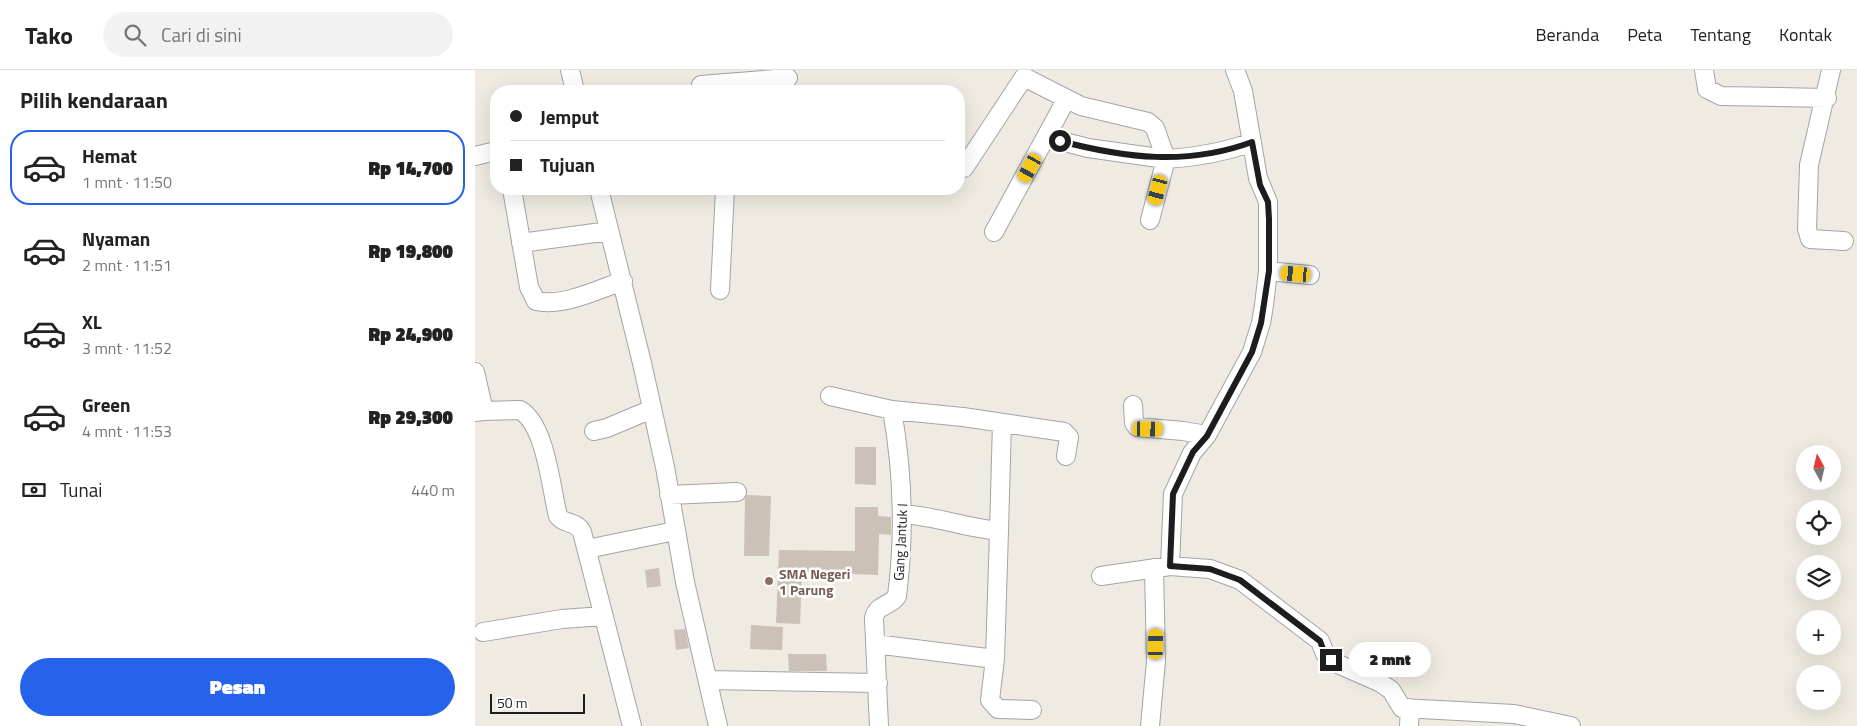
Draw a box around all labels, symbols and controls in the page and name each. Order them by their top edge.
search box [103,12,453,57]
text: Tako [25,17,73,53]
text: Cari di sini [161,20,242,49]
icon: search [121,21,149,49]
text: Beranda [1536,21,1599,48]
text: Peta [1627,21,1662,48]
text: Tentang [1690,21,1751,48]
text: Kontak [1779,21,1832,48]
text: Pilih kendaraan [20,83,168,117]
text: Jemput [540,102,599,131]
route start [1049,130,1071,152]
text: Hemat [82,141,137,170]
icon: car [22,145,67,190]
text: Tujuan [540,150,595,179]
car [1016,151,1043,185]
text: Rp 14,700 [369,153,453,182]
text: 1 mnt · 11:50 [82,170,172,194]
car [1146,174,1169,206]
text: Nyaman [82,224,150,253]
icon: car [22,228,67,273]
text: Rp 19,800 [369,236,453,265]
text: 2 mnt · 11:51 [82,253,172,277]
car [1280,265,1311,283]
text: XL [82,307,102,336]
icon: car [22,311,67,356]
text: Rp 24,900 [369,319,453,348]
text: 3 mnt · 11:52 [82,336,172,360]
text: Green [82,390,131,419]
icon: car [22,394,67,439]
text: Rp 29,300 [369,402,453,431]
text: 4 mnt · 11:53 [82,419,172,443]
car [1132,421,1163,437]
north arrow [1796,445,1841,490]
map controls [1796,445,1841,710]
text: Tunai [60,475,102,504]
icon: cash [20,476,48,504]
text: 440 m [411,478,455,502]
button: locate [1796,500,1841,545]
street label: Gang Jantuk I [887,503,913,581]
button: layers [1796,555,1841,600]
place label: SMA Negeri 1 Parung [779,563,850,600]
marker: SMA Negeri 1 Parung [763,575,775,587]
button: + [1796,610,1841,655]
car [1148,629,1163,659]
callout: 2 mnt [1349,642,1431,678]
text: 2 mnt [1369,647,1411,671]
route end [1320,649,1342,671]
button: Pesan [20,658,455,716]
button: − [1796,665,1841,710]
scale bar [490,691,585,714]
text: 50 m [497,692,527,713]

